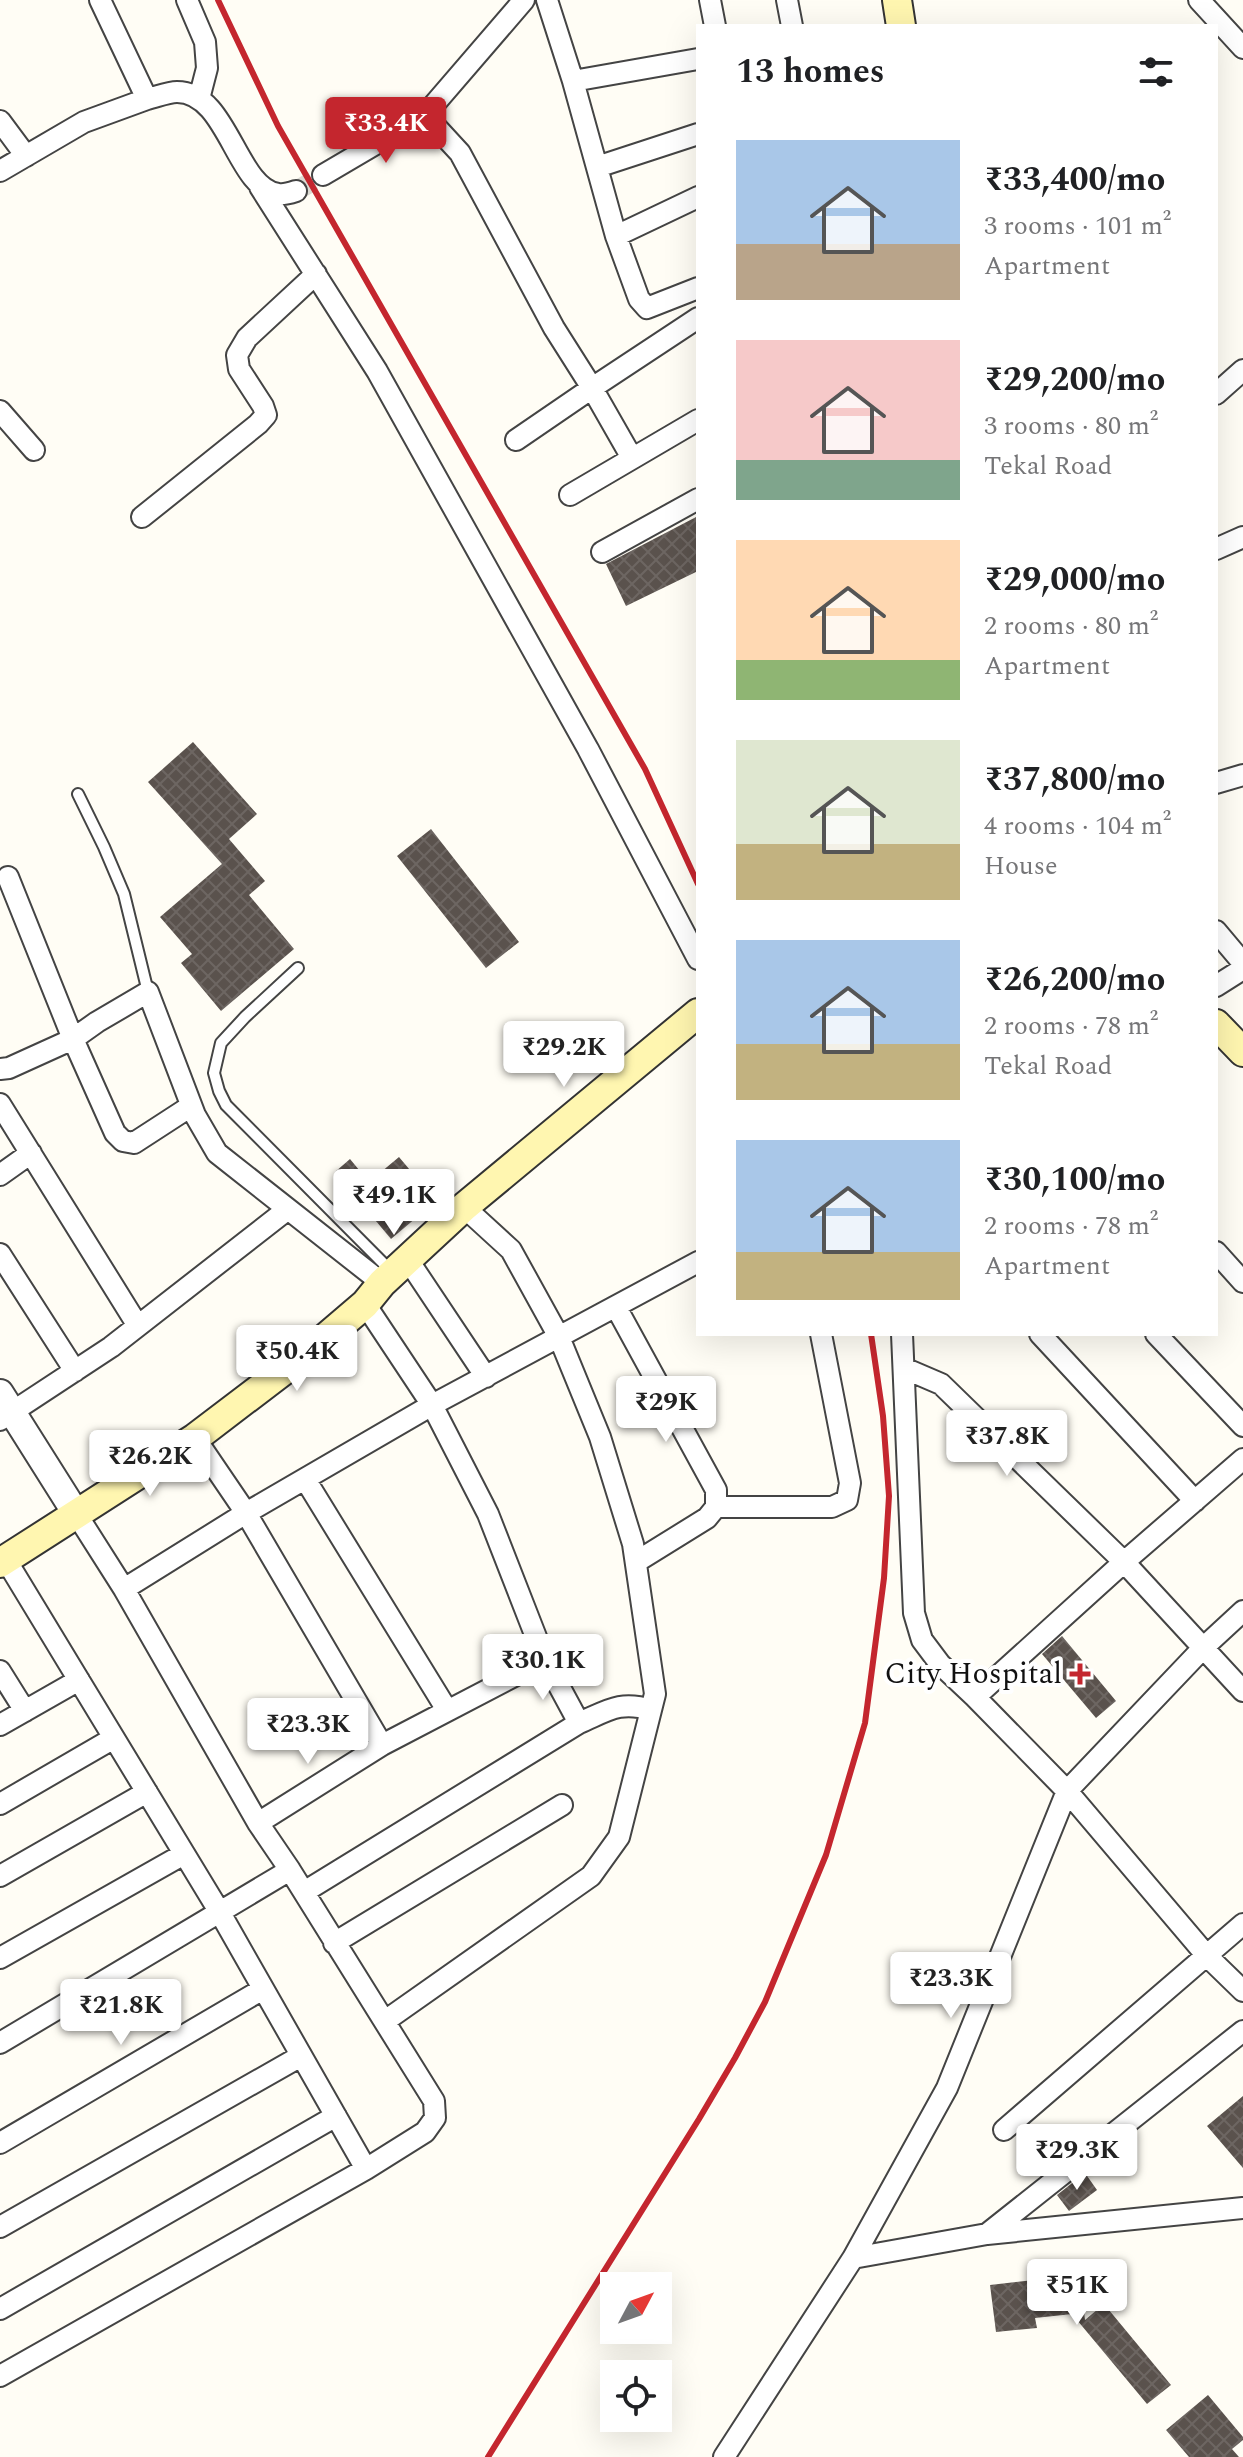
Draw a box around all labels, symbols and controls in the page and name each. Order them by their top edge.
text: 13 homes [736,46,885,98]
icon: filters [1134,50,1178,94]
pin: ₹33.4K [321,97,451,165]
text: ₹33.4K [343,103,429,143]
text: ₹33,400/mo [984,154,1165,206]
icon: home [800,172,896,268]
text: 3 rooms · 101 m² [984,206,1171,246]
text: Apartment [984,246,1110,286]
text: ₹29,200/mo [984,354,1165,406]
icon: home [800,372,896,468]
text: 3 rooms · 80 m² [984,406,1158,446]
text: Tekal Road [984,446,1112,486]
text: ₹29,000/mo [984,554,1165,606]
icon: home [800,572,896,668]
text: 2 rooms · 80 m² [984,606,1158,646]
text: Apartment [984,646,1110,686]
text: ₹37,800/mo [984,754,1165,806]
icon: home [800,772,896,868]
text: 4 rooms · 104 m² [984,806,1171,846]
text: House [984,846,1058,886]
text: ₹26,200/mo [984,954,1165,1006]
icon: home [800,972,896,1068]
text: 2 rooms · 78 m² [984,1006,1158,1046]
pin: ₹29.2K [499,1021,629,1089]
text: ₹29.2K [521,1027,607,1067]
text: Tekal Road [984,1046,1112,1086]
text: ₹30,100/mo [984,1154,1165,1206]
pin: ₹49.1K [329,1169,459,1237]
icon: home [800,1172,896,1268]
text: ₹49.1K [351,1175,437,1215]
text: 2 rooms · 78 m² [984,1206,1158,1246]
text: Apartment [984,1246,1110,1286]
pin: ₹50.4K [232,1325,362,1393]
text: ₹50.4K [254,1331,340,1371]
pin: ₹29K [619,1376,713,1444]
text: ₹29K [634,1382,698,1422]
pin: ₹37.8K [942,1410,1072,1478]
text: ₹37.8K [964,1416,1050,1456]
pin: ₹26.2K [85,1430,215,1498]
text: ₹26.2K [107,1436,193,1476]
pin: ₹30.1K [478,1634,608,1702]
text: ₹30.1K [500,1640,586,1680]
place label: City Hospital [884,1651,1062,1697]
marker: City Hospital [1069,1663,1091,1685]
pin: ₹23.3K [243,1698,373,1766]
text: ₹23.3K [265,1704,351,1744]
pin: ₹23.3K [886,1952,1016,2020]
text: ₹23.3K [908,1958,994,1998]
pin: ₹21.8K [56,1979,186,2047]
text: ₹21.8K [78,1985,164,2025]
pin: ₹29.3K [1012,2124,1142,2192]
text: ₹29.3K [1034,2130,1120,2170]
pin: ₹51K [1030,2259,1124,2327]
text: ₹51K [1045,2265,1109,2305]
north arrow [600,2272,672,2344]
map controls [600,2272,672,2432]
button: locate [600,2360,672,2432]

